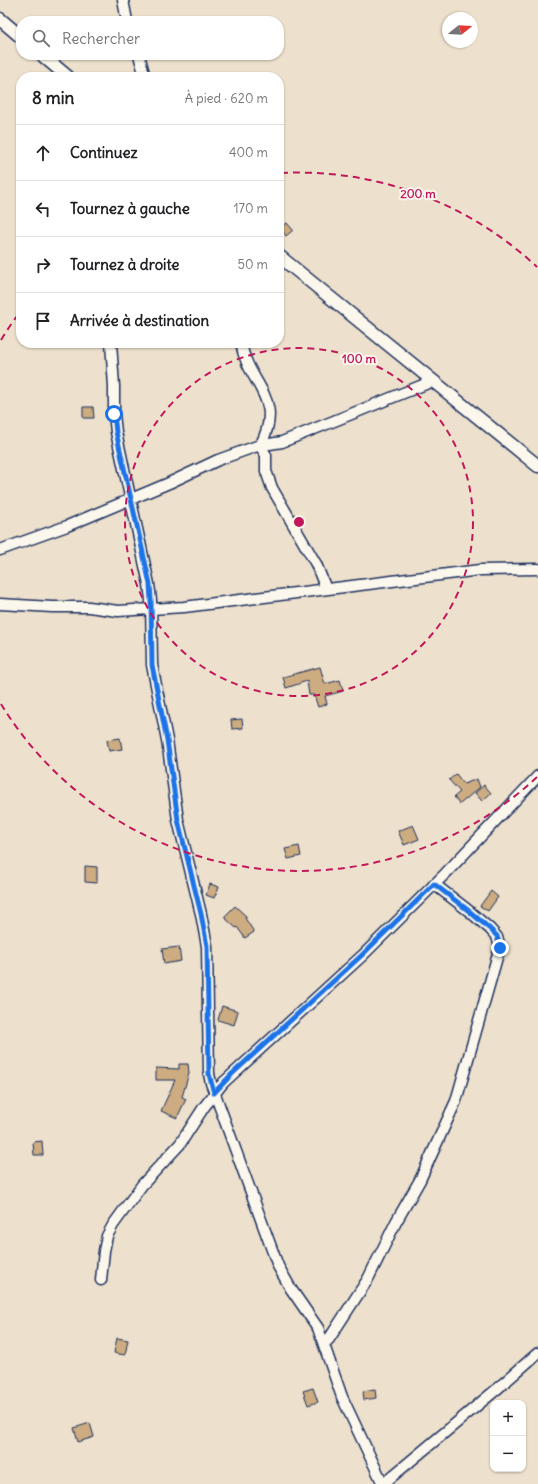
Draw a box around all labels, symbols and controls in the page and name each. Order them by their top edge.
north arrow [442,12,478,48]
search box [16,16,284,60]
icon: search [30,27,52,49]
text: Rechercher [62,29,140,48]
text: 8 min [32,87,74,109]
text: À pied · 620 m [185,90,268,107]
icon: ahead [32,142,54,164]
text: Continuez [70,143,138,162]
text: 400 m [229,144,268,161]
text: 200 m [400,186,436,201]
icon: left [32,198,54,220]
text: Tournez à gauche [70,199,190,218]
text: 170 m [233,200,268,217]
icon: right [32,254,54,276]
text: Tournez à droite [70,255,179,274]
text: 50 m [237,256,268,273]
icon: arrive [32,310,54,332]
text: Arrivée à destination [70,311,209,330]
text: 100 m [342,351,376,366]
route start [105,405,123,423]
centre of rings [292,515,306,529]
route end [491,939,509,957]
map controls [490,1400,526,1472]
button: + [490,1400,526,1436]
button: − [490,1436,526,1472]

